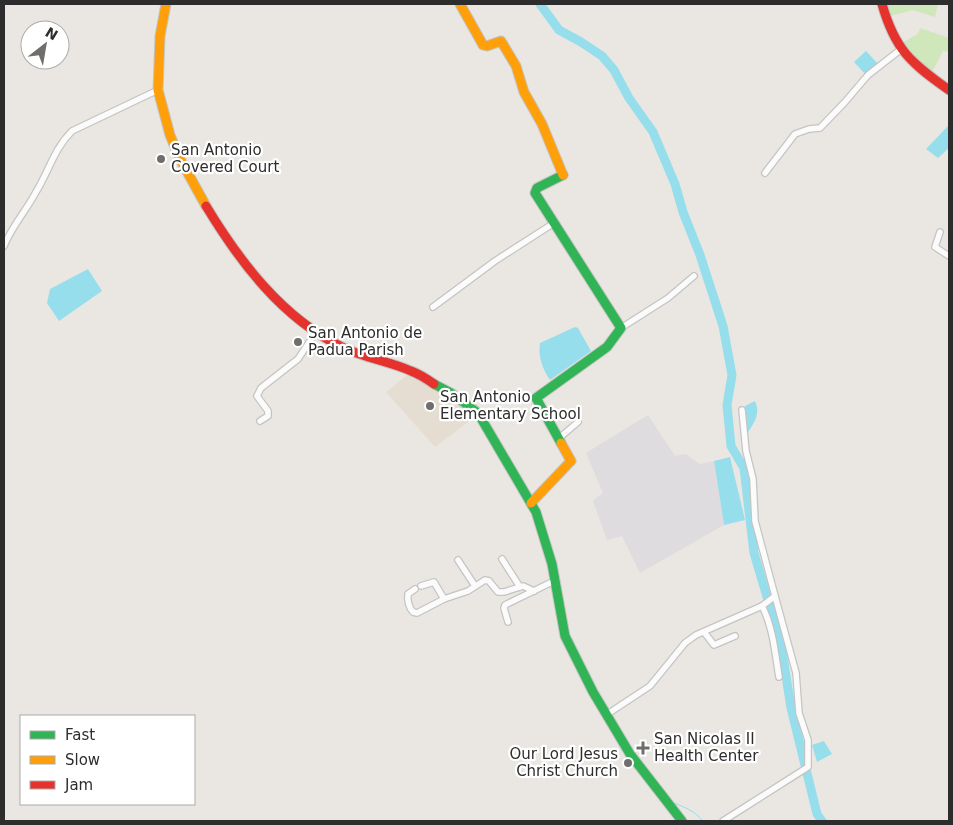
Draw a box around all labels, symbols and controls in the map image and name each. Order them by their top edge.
north arrow [20,20,70,70]
text: N [43,24,61,44]
place label: San Antonio Covered Court [171,141,279,176]
marker: San Antonio Covered Court [155,153,167,165]
place label: San Antonio de Padua Parish [308,324,422,359]
marker: San Antonio de Padua Parish [292,336,304,348]
place label: San Antonio Elementary School [440,388,581,423]
marker: San Antonio Elementary School [424,400,436,412]
legend [20,715,195,805]
text: Fast [65,726,95,744]
place label: San Nicolas II Health Center [654,730,759,765]
marker: San Nicolas II Health Center [636,741,650,755]
place label: Our Lord Jesus Christ Church [509,745,618,780]
text: Slow [65,751,100,769]
marker: Our Lord Jesus Christ Church [622,757,634,769]
text: Jam [64,776,93,794]

